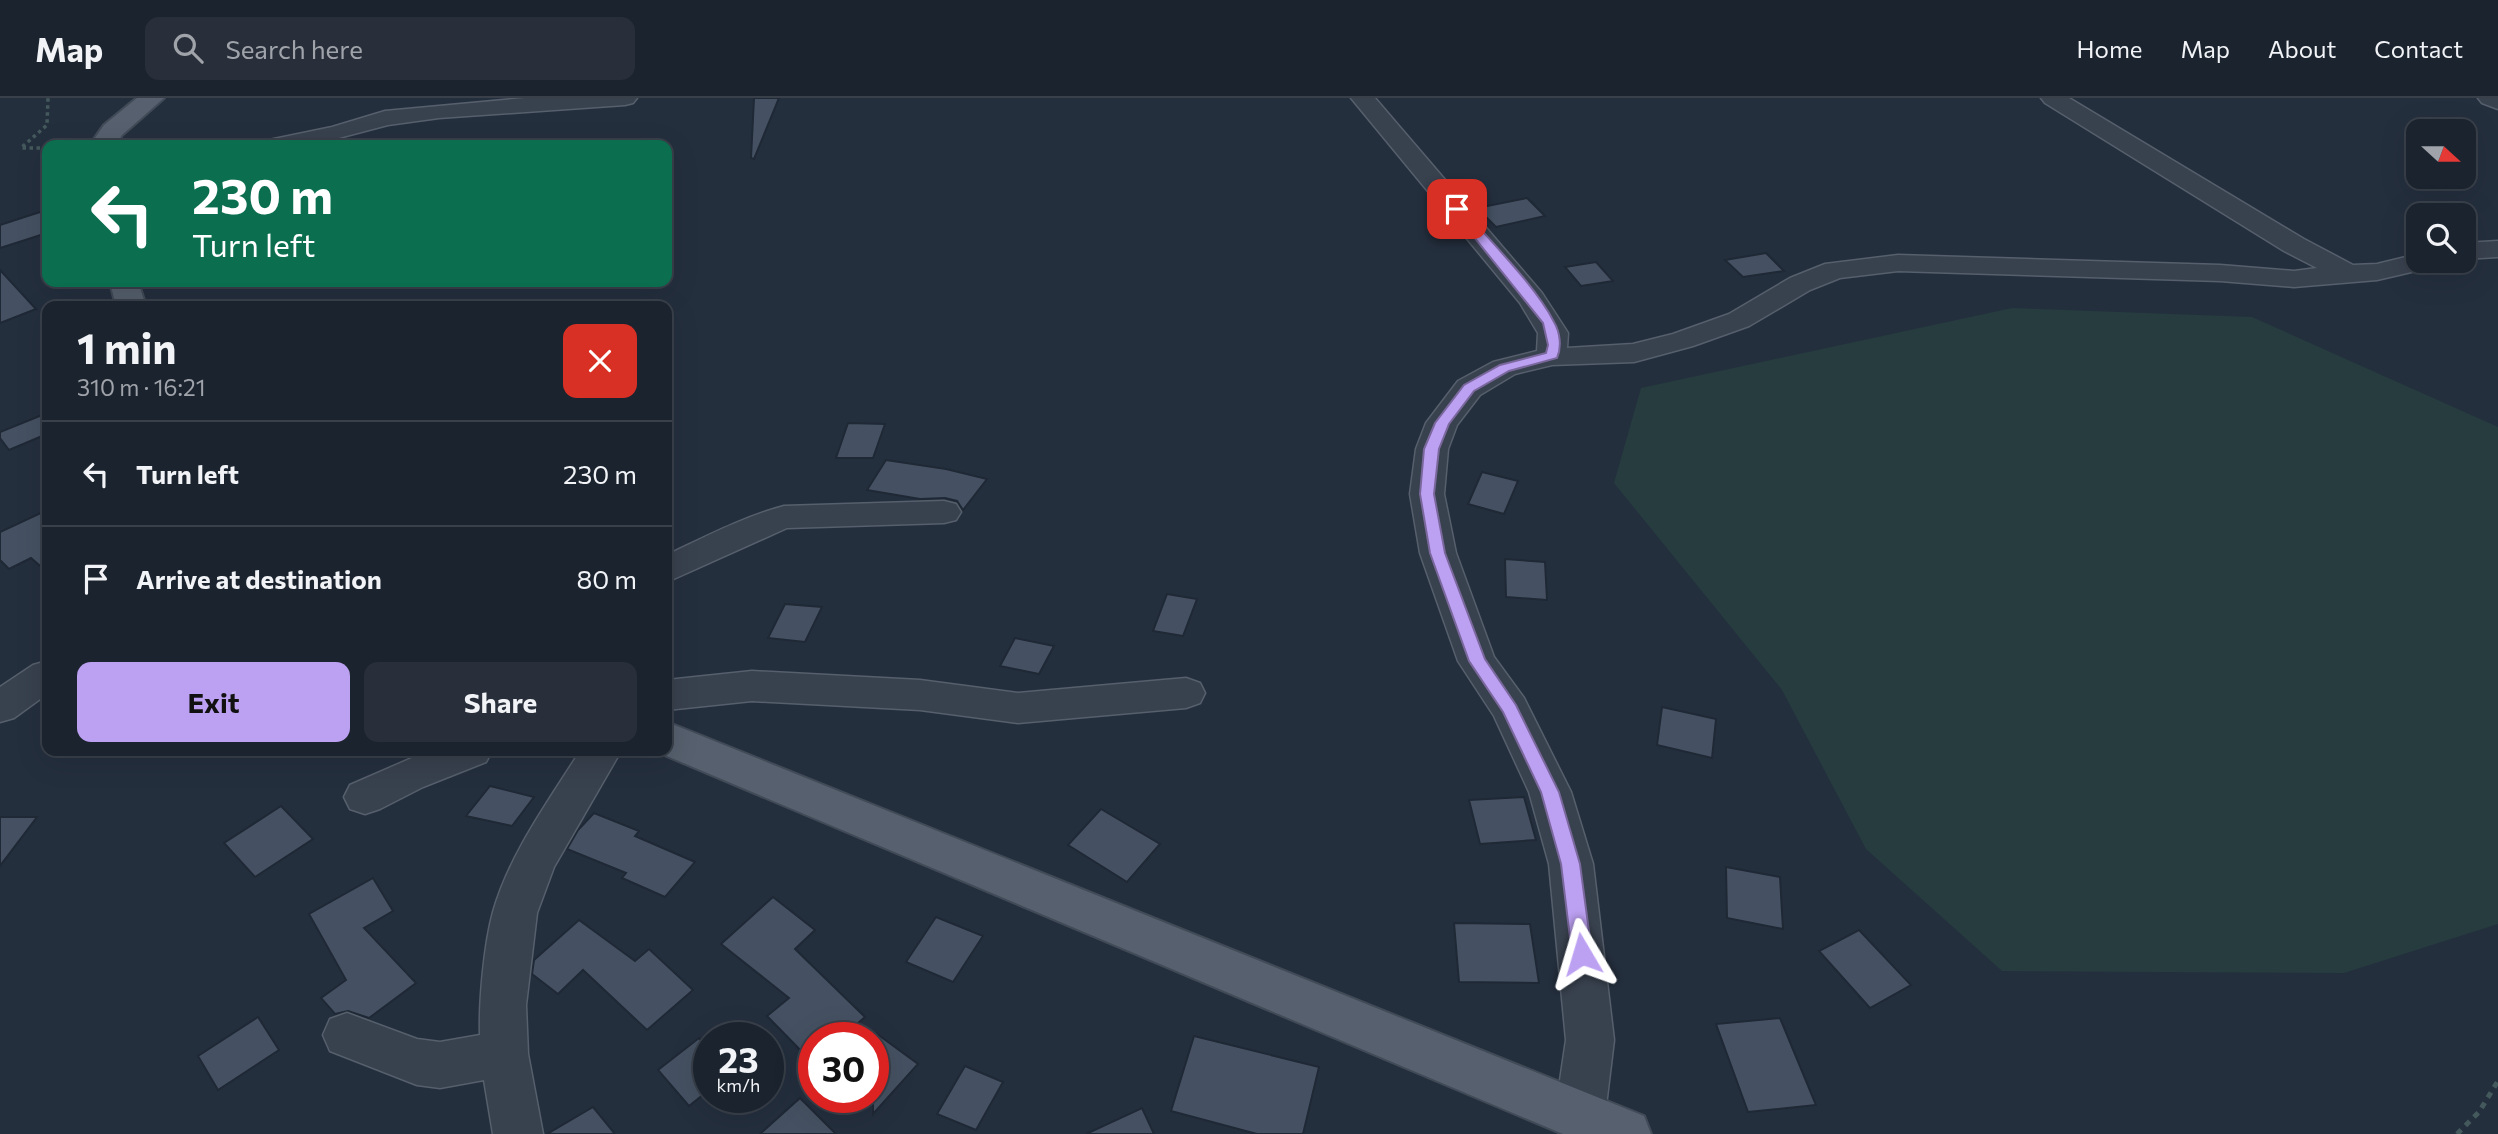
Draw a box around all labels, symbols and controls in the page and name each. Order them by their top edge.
search box [145,17,635,80]
text: Map [35,28,103,69]
icon: search [169,29,207,67]
text: Search here [225,33,363,64]
text: Home [2077,34,2143,63]
text: Map [2181,34,2230,63]
text: About [2268,34,2336,63]
text: Contact [2374,34,2463,63]
north arrow [2406,119,2476,189]
map controls [2406,119,2476,273]
text: 230 m [192,164,333,224]
icon: left [77,168,168,259]
pin [1427,179,1487,239]
icon: arrive [1438,190,1476,228]
button: search [2406,203,2476,273]
text: Turn left [192,224,316,264]
text: 1 min [77,321,177,373]
button: close [563,324,637,398]
text: 310 m · 16:21 [77,373,205,401]
icon: left [77,455,115,493]
text: Turn left [136,458,239,489]
text: 230 m [563,458,637,489]
icon: arrive [77,560,115,598]
text: Arrive at destination [136,563,382,594]
text: 80 m [577,563,637,594]
button: Exit [77,662,350,742]
button: Share [364,662,637,742]
position arrow [1545,917,1619,991]
speed limit sign: 30 [798,1022,889,1113]
text: 23 [718,1037,759,1080]
text: km/h [717,1074,760,1096]

